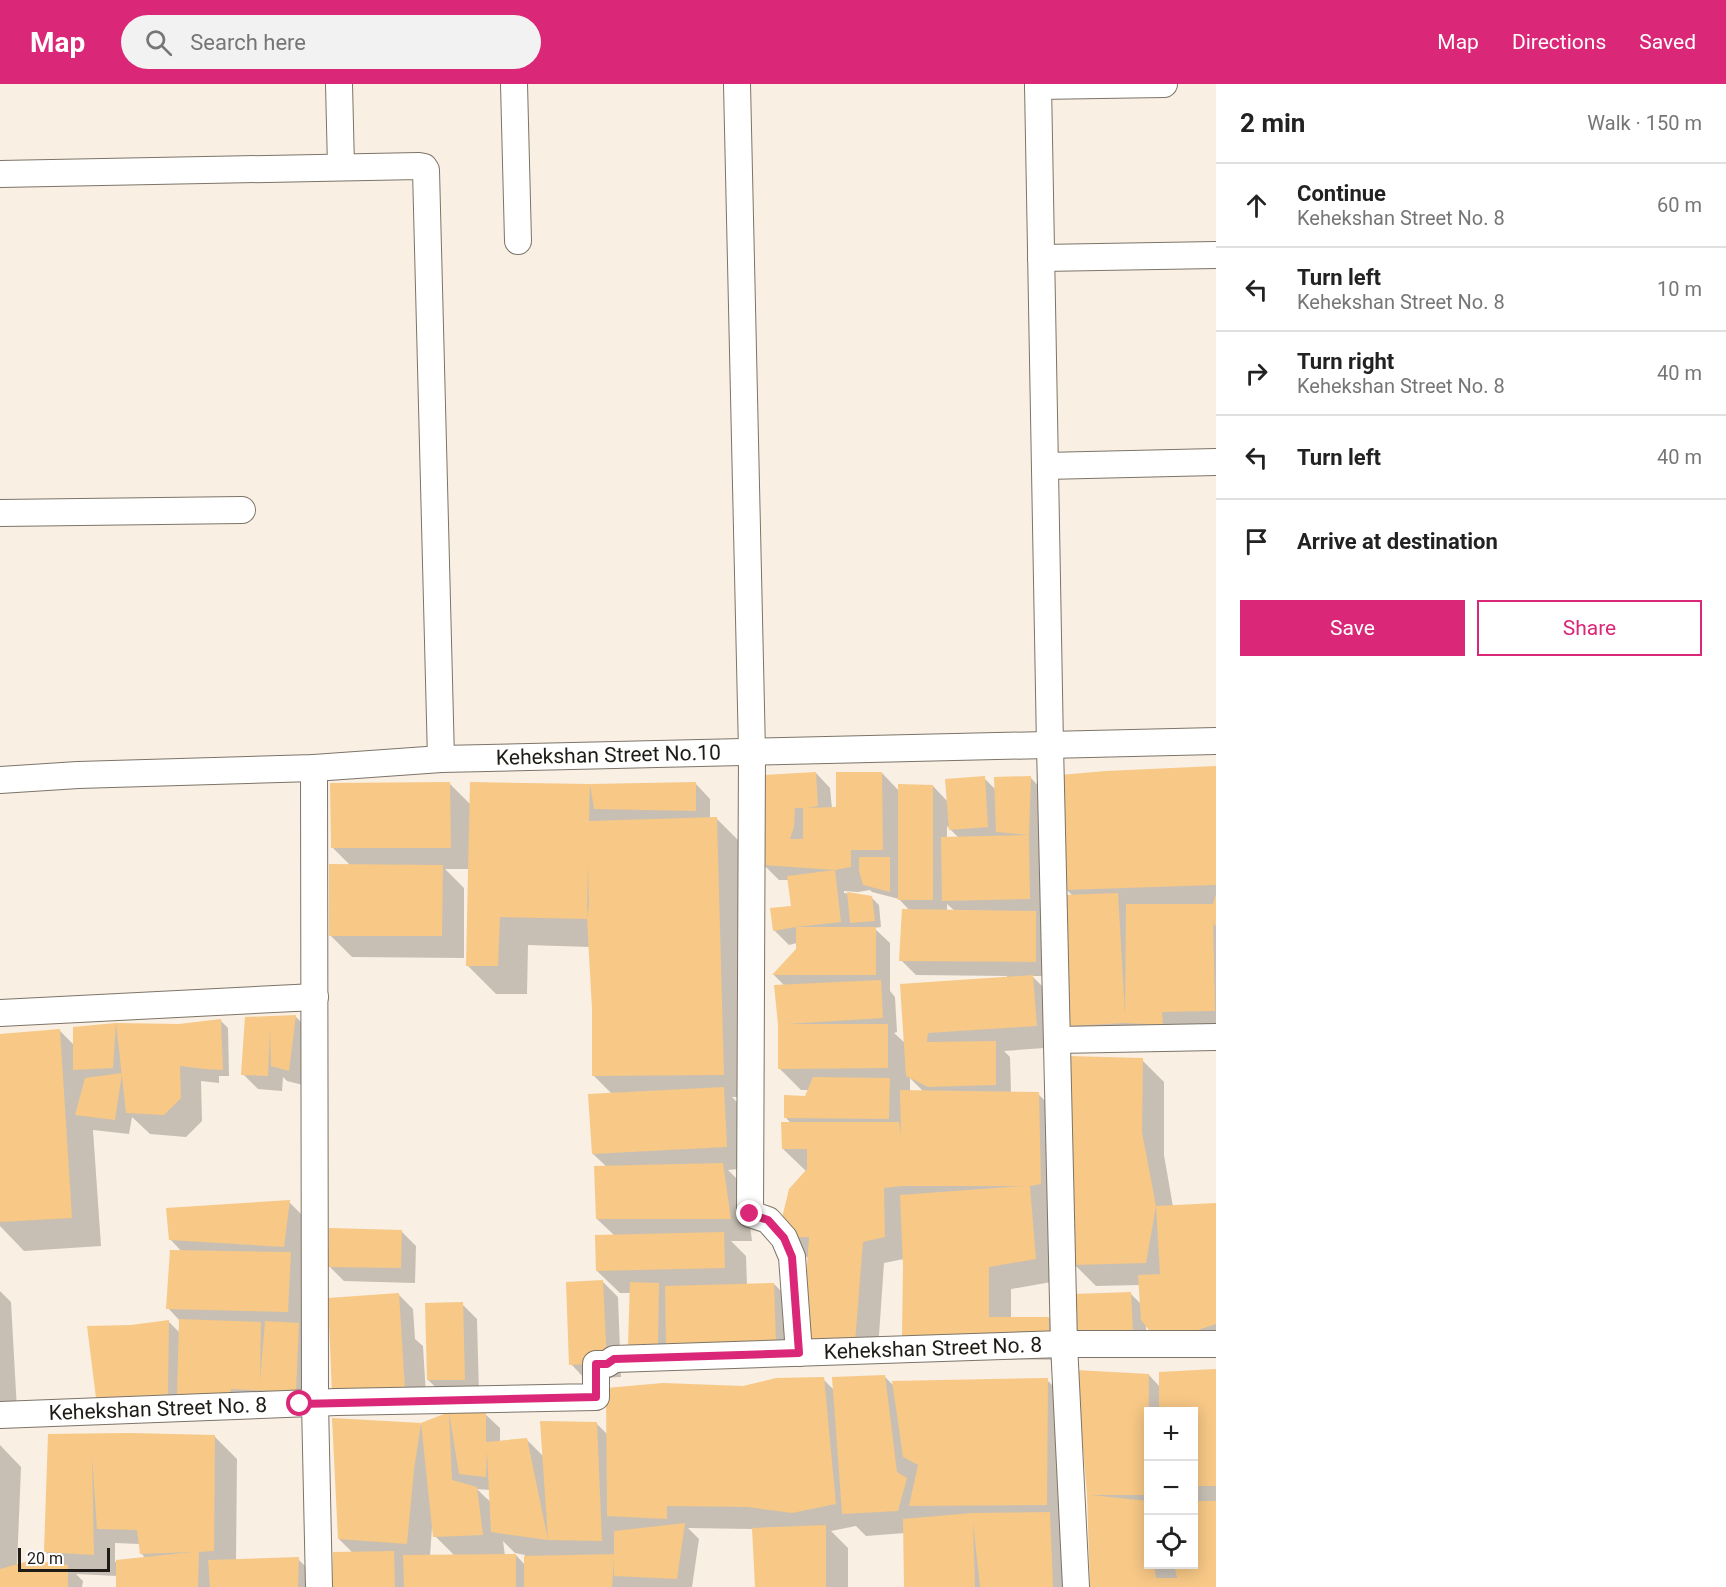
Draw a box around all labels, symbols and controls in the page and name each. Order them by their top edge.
search box [121,15,541,69]
text: Map [30,26,85,59]
icon: search [142,26,175,59]
text: Search here [190,30,306,55]
text: Map [1437,30,1479,54]
text: Directions [1512,30,1606,54]
text: Saved [1639,30,1696,54]
text: 2 min [1240,108,1305,138]
text: Walk · 150 m [1587,111,1702,135]
text: Continue [1297,181,1386,206]
icon: ahead [1240,189,1273,222]
text: 60 m [1657,193,1702,217]
text: Kehekshan Street No. 8 [1297,206,1505,230]
text: Turn left [1297,265,1381,290]
icon: left [1240,273,1273,306]
text: 10 m [1657,277,1702,301]
text: Kehekshan Street No. 8 [1297,290,1505,314]
text: Turn right [1297,349,1394,374]
icon: right [1240,357,1273,390]
text: 40 m [1657,361,1702,385]
text: Kehekshan Street No. 8 [1297,374,1505,398]
icon: left [1240,441,1273,474]
text: Turn left [1297,445,1381,470]
text: 40 m [1657,445,1702,469]
icon: arrive [1240,525,1273,558]
text: Arrive at destination [1297,529,1498,554]
button: Save [1240,600,1465,656]
button: Share [1477,600,1702,656]
street label: Kehekshan Street No.10 [496,741,721,770]
route end [736,1200,762,1226]
street label: Kehekshan Street No. 8 [823,1333,1042,1364]
route start [286,1390,312,1416]
street label: Kehekshan Street No. 8 [48,1393,267,1425]
map controls [1144,1407,1198,1569]
button: + [1144,1407,1198,1461]
button: − [1144,1461,1198,1515]
button: locate [1144,1515,1198,1569]
scale bar [18,1545,110,1572]
text: 20 m [27,1549,63,1568]

